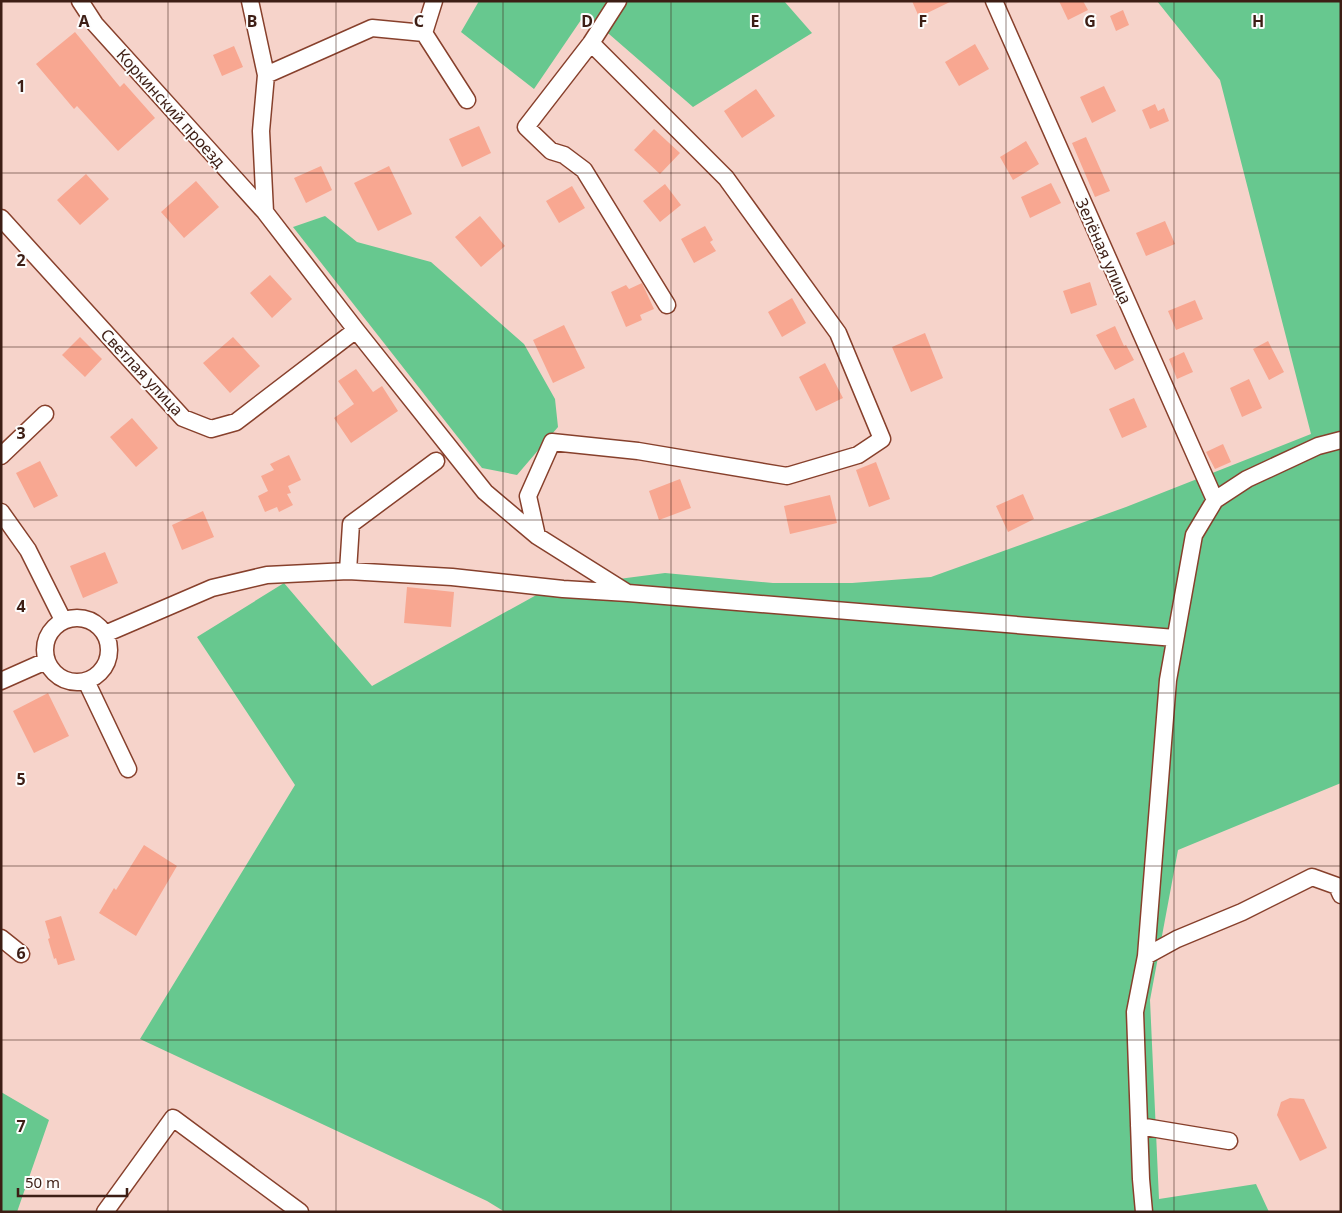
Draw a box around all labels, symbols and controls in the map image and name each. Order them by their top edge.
text: A [78,10,90,32]
text: B [247,10,257,32]
text: C [414,10,424,32]
text: D [581,10,593,32]
text: E [751,10,760,32]
text: F [919,10,927,32]
text: G [1084,10,1096,32]
text: H [1252,10,1264,32]
street label: Коркинский проезд [112,44,231,172]
text: 1 [16,75,26,97]
street label: Зелёная улица [1071,195,1137,307]
text: 2 [16,249,26,271]
street label: Светлая улица [96,324,188,420]
text: 3 [16,422,26,444]
text: 4 [16,595,26,617]
text: 5 [16,768,26,790]
text: 6 [16,942,26,964]
text: 7 [16,1115,26,1137]
scale bar [18,1166,126,1198]
text: 50 m [25,1172,60,1192]

